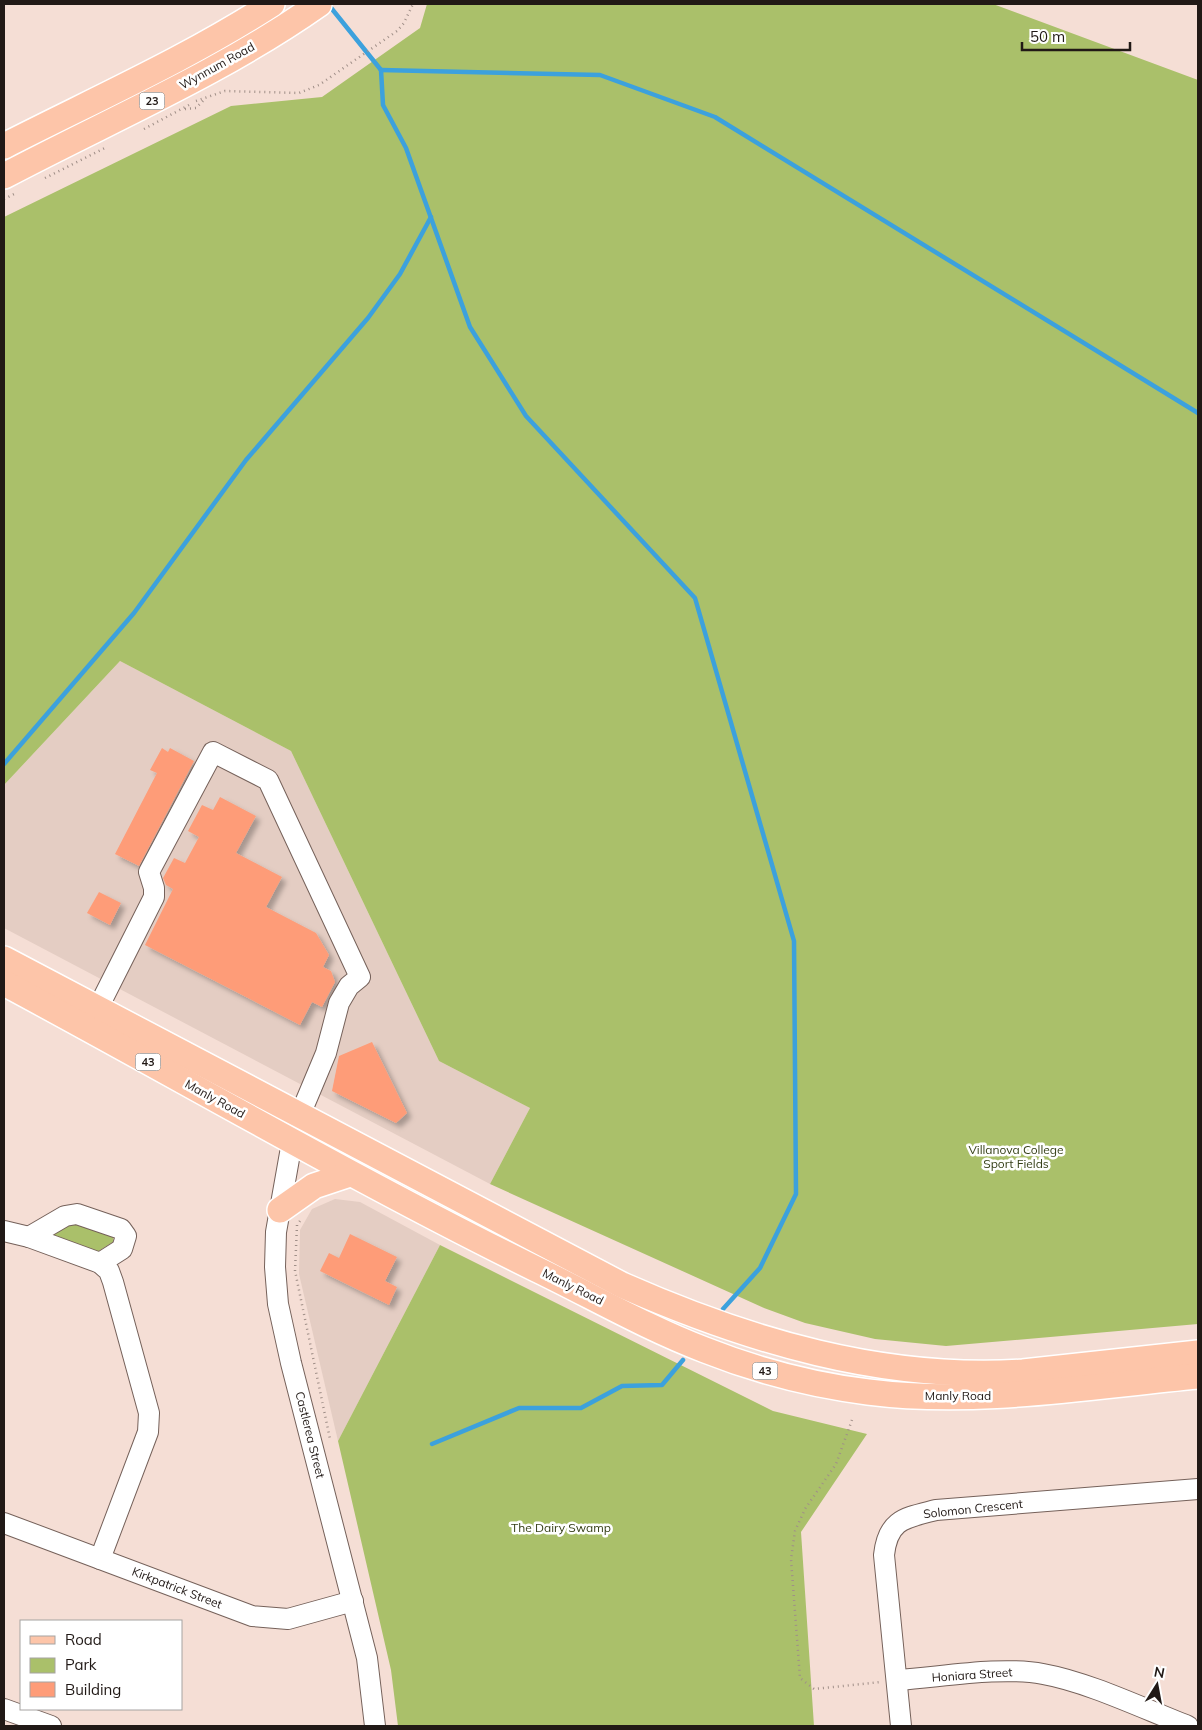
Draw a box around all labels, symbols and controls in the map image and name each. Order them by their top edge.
scale bar [1022,20,1130,52]
text: 50 m [1030,27,1065,46]
street label: Wynnum Road [177,39,257,92]
road number: 23 [140,92,164,110]
road number: 43 [136,1054,160,1070]
street label: Manly Road [183,1076,248,1121]
park label: Villanova College Sport Fields [968,1142,1064,1171]
street label: Manly Road [540,1265,606,1308]
road number: 43 [752,1362,778,1380]
street label: Manly Road [925,1388,991,1403]
street label: Castlerea Street [292,1390,329,1480]
street label: Solomon Crescent [922,1496,1024,1521]
park label: The Dairy Swamp [511,1520,611,1535]
street label: Kirkpatrick Street [130,1563,224,1612]
legend [20,1620,182,1710]
text: Road [65,1630,102,1649]
text: Park [65,1655,97,1674]
north arrow [1132,1660,1182,1710]
text: N [1153,1662,1166,1682]
street label: Honiara Street [931,1664,1013,1685]
text: Building [65,1680,121,1699]

